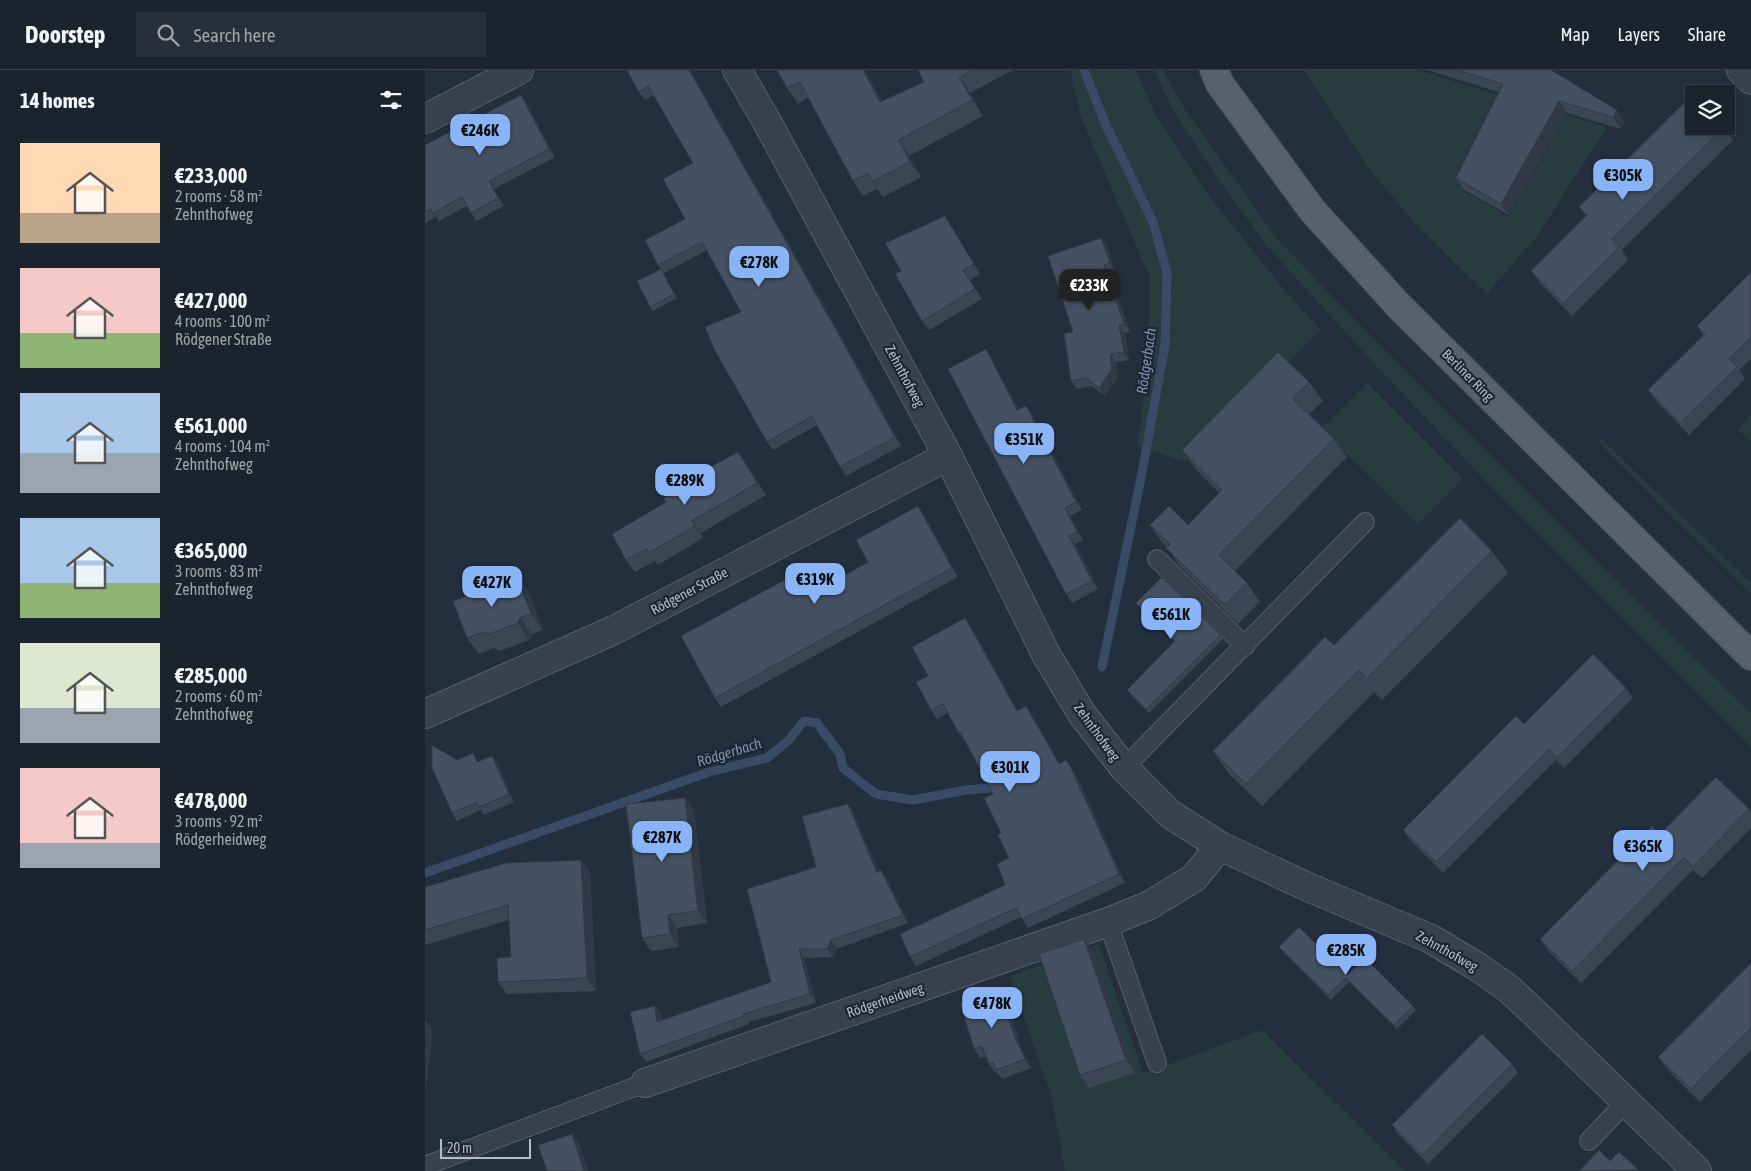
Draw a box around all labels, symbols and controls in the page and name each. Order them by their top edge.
search box [136,12,486,57]
text: Doorstep [25,21,106,48]
icon: search [154,21,182,49]
text: Search here [194,24,275,46]
text: Map [1560,24,1589,45]
text: Layers [1617,24,1660,45]
text: Share [1688,24,1726,45]
map controls [1685,85,1735,135]
button: layers [1685,85,1735,135]
icon: filters [377,86,405,114]
text: 14 homes [20,88,95,112]
pin: €246K [445,114,515,156]
text: €246K [461,121,499,139]
pin: €305K [1588,158,1658,201]
icon: home [60,163,120,223]
text: €233,000 [175,163,247,187]
text: €305K [1604,166,1642,184]
text: 2 rooms · 58 m² [175,187,263,205]
text: Zehnthofweg [175,205,253,223]
pin: €278K [724,246,794,288]
text: €278K [740,253,778,271]
pin: €233K [1054,268,1124,311]
text: €233K [1070,276,1108,294]
icon: home [60,288,120,348]
text: €427,000 [175,288,247,312]
text: 4 rooms · 100 m² [175,312,270,330]
water label: Rödgerbach [1133,327,1159,395]
text: Rödgener Straße [175,330,272,348]
street label: Zehnthofweg [882,342,928,410]
street label: Berliner Ring [1439,346,1497,404]
icon: home [60,413,120,473]
text: €561,000 [175,413,247,437]
pin: €351K [989,422,1059,465]
text: €351K [1005,430,1043,448]
text: 4 rooms · 104 m² [175,437,270,455]
text: Zehnthofweg [175,455,253,473]
pin: €289K [650,464,720,506]
text: €289K [666,471,704,489]
icon: home [60,538,120,598]
text: €365,000 [175,538,247,562]
text: 3 rooms · 83 m² [175,562,263,580]
pin: €319K [780,562,850,605]
street label: Rödgener Straße [648,564,730,618]
pin: €427K [457,566,527,608]
text: €319K [796,570,834,588]
text: €427K [473,573,511,591]
text: Zehnthofweg [175,580,253,598]
pin: €561K [1136,598,1206,640]
text: €561K [1152,605,1190,623]
icon: home [60,663,120,723]
text: €285,000 [175,663,247,687]
text: 2 rooms · 60 m² [175,687,263,705]
street label: Zehnthofweg [1071,700,1123,764]
text: Zehnthofweg [175,705,253,723]
water label: Rödgerbach [695,734,763,770]
pin: €301K [975,750,1045,793]
text: €301K [991,758,1029,776]
icon: home [60,788,120,848]
text: €478,000 [175,788,247,812]
text: 3 rooms · 92 m² [175,812,263,830]
pin: €287K [627,820,697,863]
text: €287K [643,828,681,846]
text: Rödgerheidweg [175,830,266,848]
pin: €365K [1608,830,1678,872]
text: €365K [1624,837,1662,855]
street label: Zehnthofweg [1413,927,1481,975]
pin: €285K [1311,934,1381,976]
text: €285K [1327,941,1365,959]
street label: Rödgerheidweg [845,979,925,1021]
pin: €478K [957,986,1027,1029]
text: €478K [973,994,1011,1012]
scale bar [440,1136,531,1159]
text: 20 m [447,1140,472,1156]

